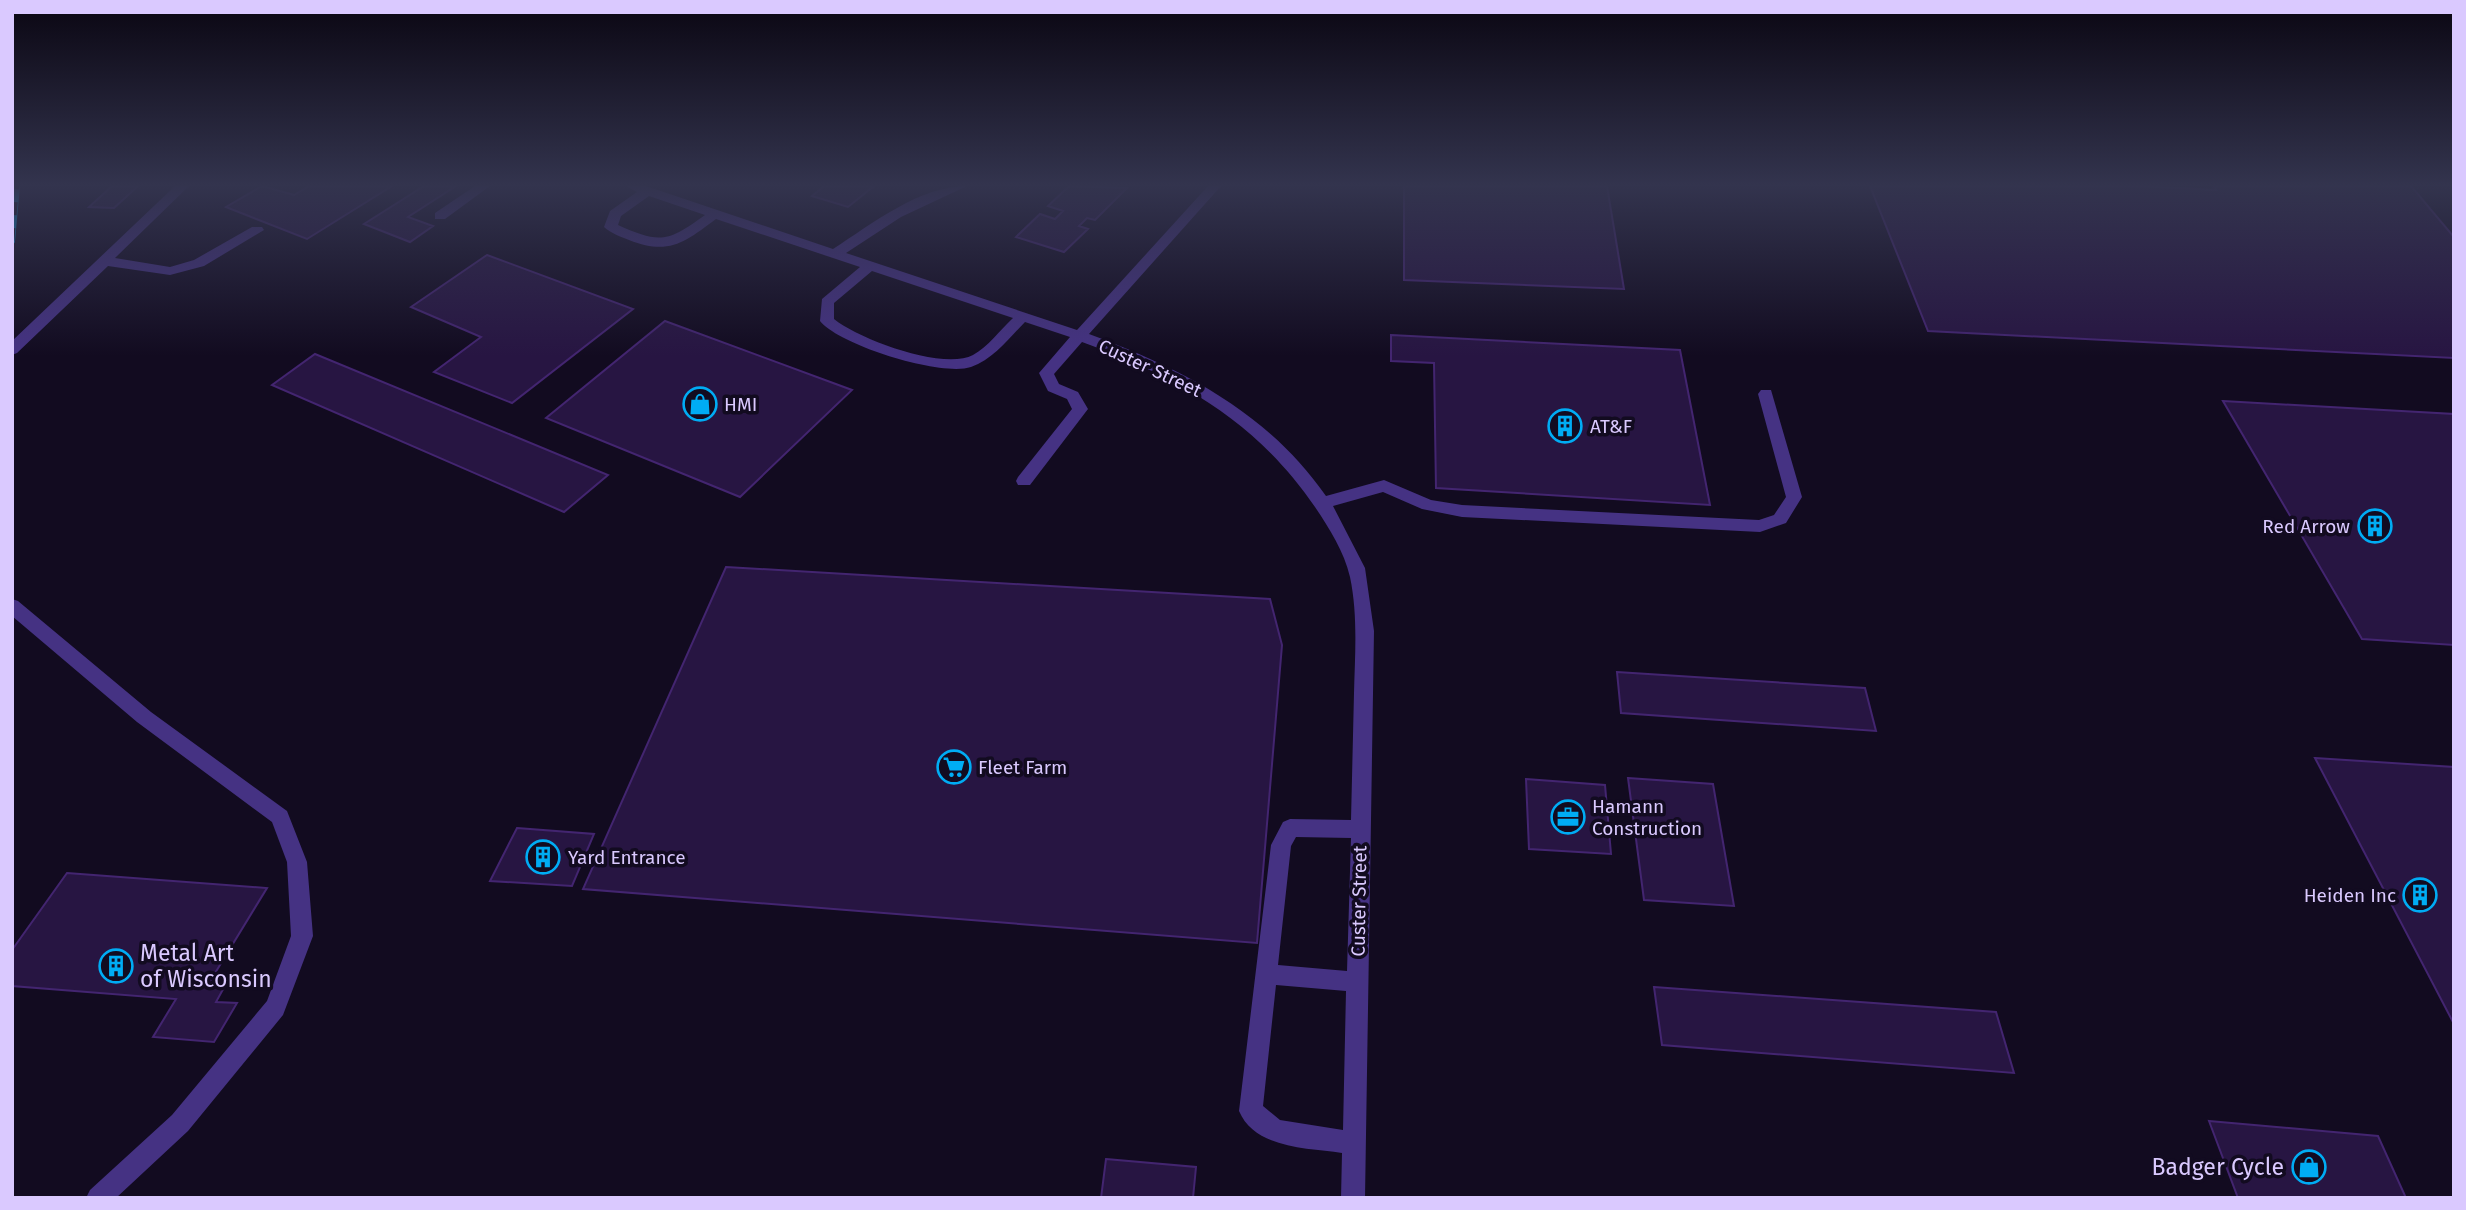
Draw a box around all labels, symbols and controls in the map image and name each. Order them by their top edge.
street label: Custer Street [1095,334,1205,402]
shop icon: HMI [681,385,719,423]
place label: HMI [724,393,757,416]
building icon: AT&F [1546,407,1584,445]
place label: AT&F [1590,415,1632,438]
building icon: Red Arrow [2356,507,2394,545]
place label: Red Arrow [2262,515,2350,538]
supermarket icon: Fleet Farm [935,748,973,786]
place label: Fleet Farm [978,756,1067,779]
place label: Hamann Construction [1592,795,1702,840]
office icon: Hamann Construction [1549,798,1587,836]
building icon: Yard Entrance [524,838,562,876]
street label: Custer Street [1347,845,1371,957]
place label: Yard Entrance [568,846,686,869]
building icon: Heiden Inc [2401,876,2439,914]
place label: Heiden Inc [2304,884,2396,907]
place label: Metal Art of Wisconsin [140,939,272,993]
building icon: Metal Art of Wisconsin [97,947,135,985]
shop icon: Badger Cycle [2290,1148,2328,1186]
place label: Badger Cycle [2152,1153,2284,1181]

